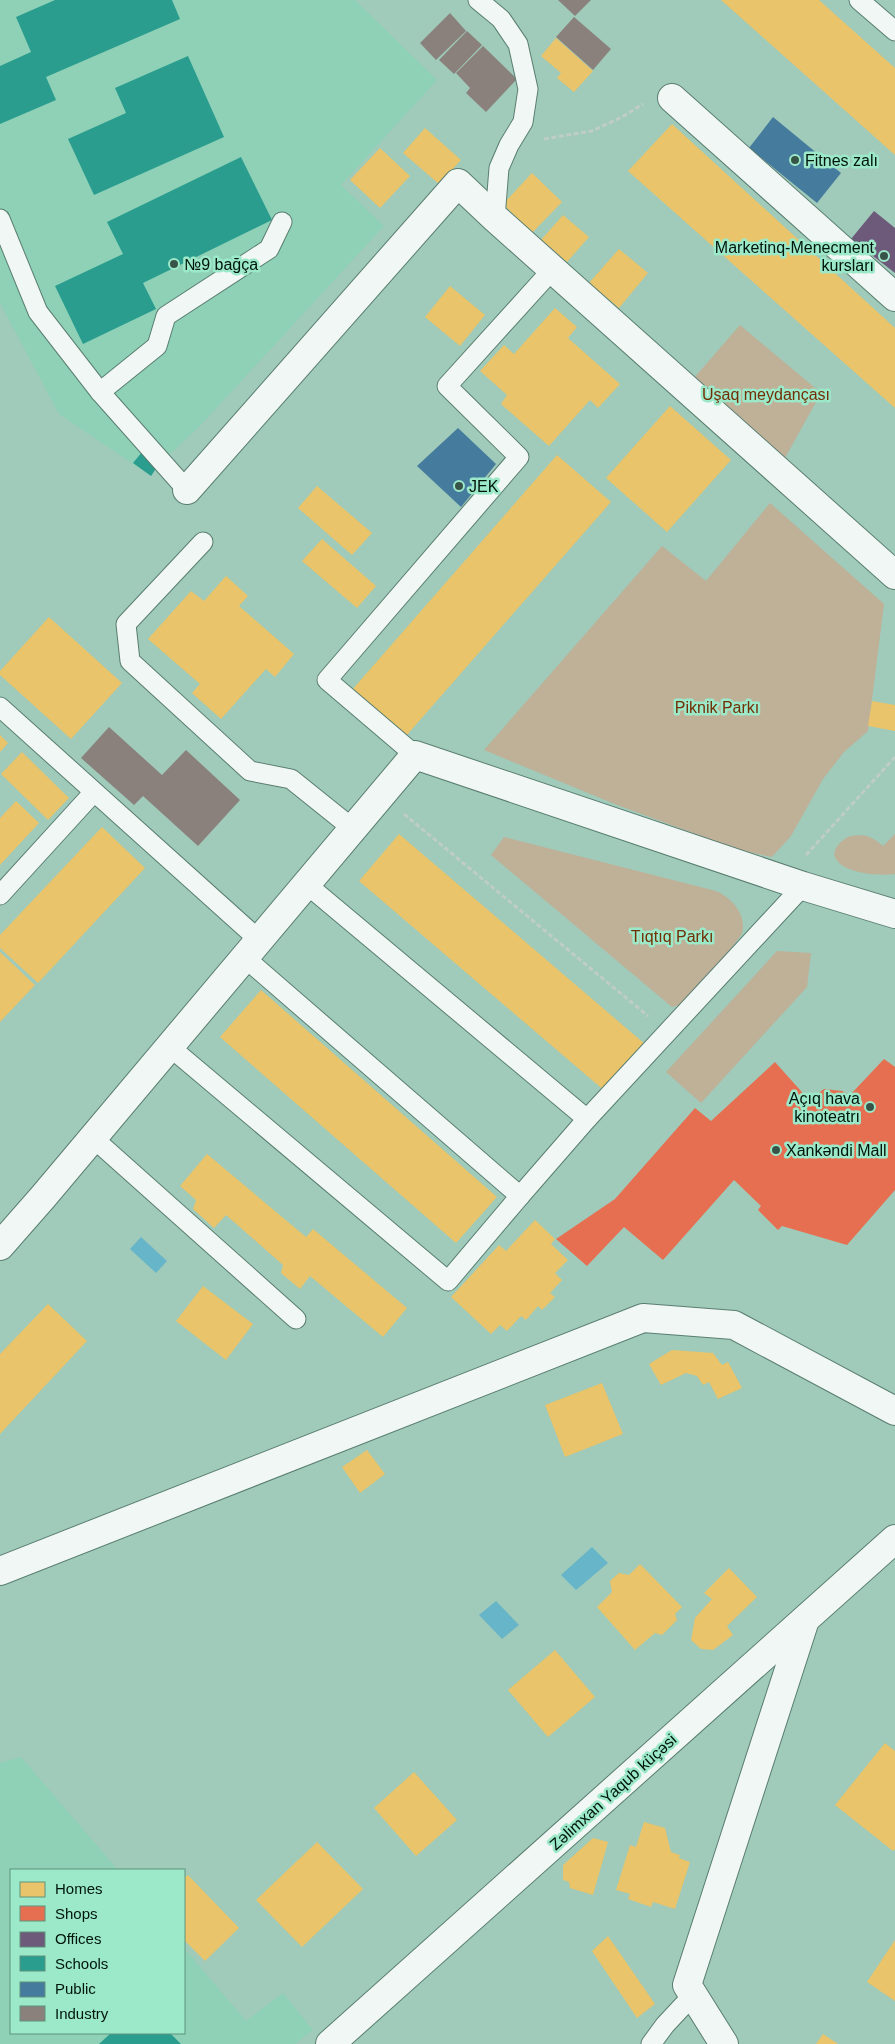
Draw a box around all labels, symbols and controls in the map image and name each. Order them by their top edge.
place label: Fitnes zalı [805,152,878,169]
marker: Fitnes zalı [789,154,801,166]
place label: Marketinq-Menecment kursları [715,239,875,274]
marker: Marketinq-Menecment kursları [878,250,890,262]
place label: №9 bağça [184,256,258,273]
marker: №9 bağça [168,258,180,270]
park label: Uşaq meydançası [702,386,830,403]
place label: JEK [469,478,499,495]
marker: JEK [453,480,465,492]
park label: Piknik Parkı [675,699,759,716]
park label: Tıqtıq Parkı [631,928,713,945]
place label: Açıq hava kinoteatrı [789,1090,860,1125]
marker: Açıq hava kinoteatrı [864,1101,876,1113]
place label: Xankəndi Mall [786,1142,887,1159]
marker: Xankəndi Mall [770,1144,782,1156]
street label: Zəlimxan Yaqub küçəsi [546,1731,680,1853]
legend [10,1869,185,2034]
text: Homes [55,1880,103,1897]
text: Shops [55,1905,98,1922]
text: Offices [55,1930,101,1947]
text: Schools [55,1955,108,1972]
text: Public [55,1980,96,1997]
text: Industry [55,2005,109,2022]

